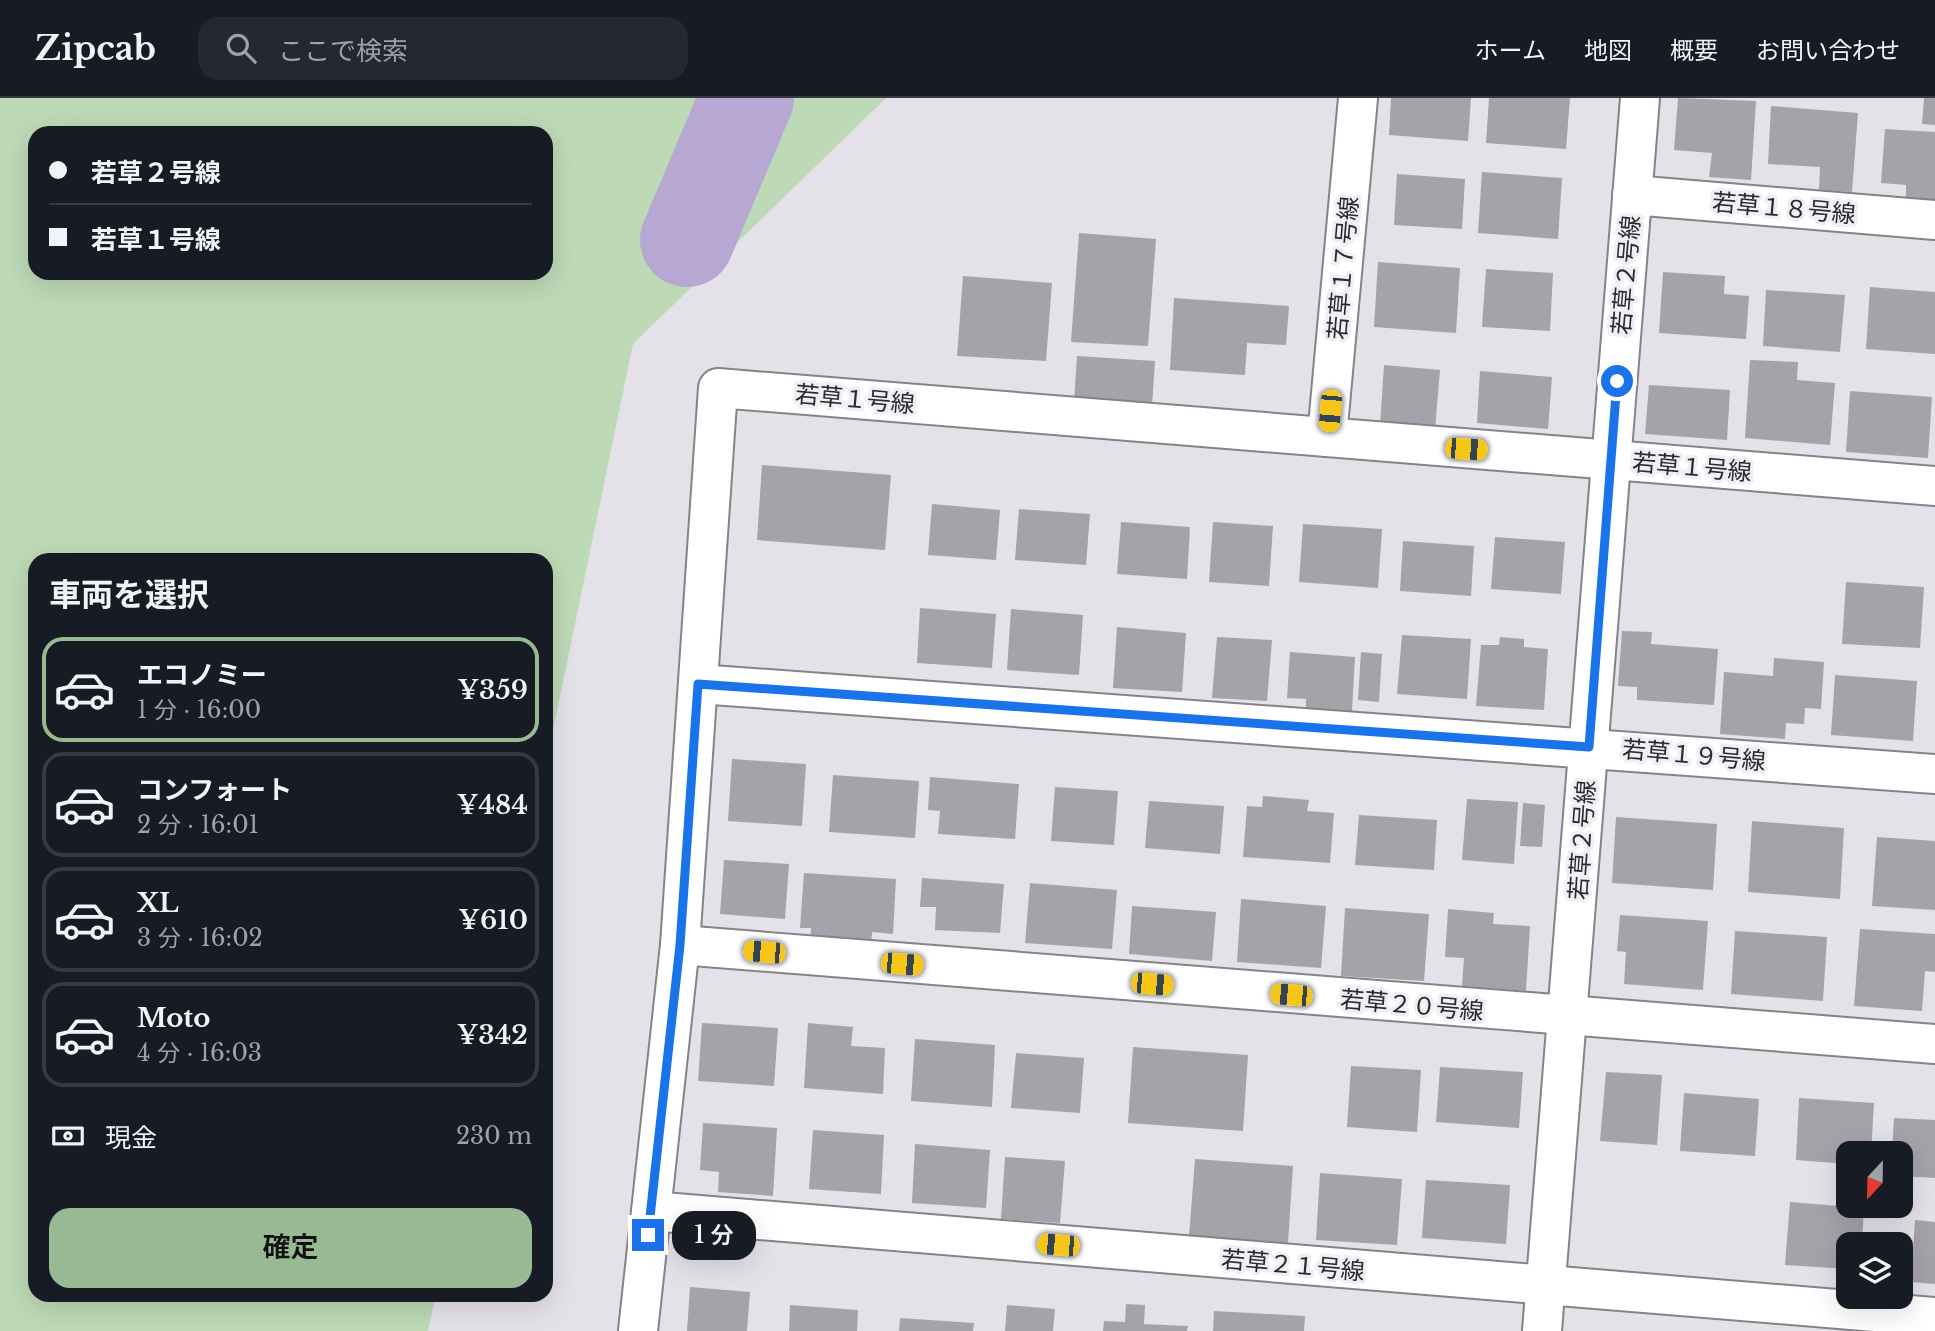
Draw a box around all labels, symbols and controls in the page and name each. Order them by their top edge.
search box [198,17,688,80]
text: Zipcab [35,28,156,69]
icon: search [222,29,260,67]
text: ここで検索 [278,35,408,67]
text: ホーム [1475,36,1546,65]
text: 地図 [1584,36,1632,65]
text: 概要 [1670,36,1718,65]
text: お問い合わせ [1756,36,1900,65]
text: 若草２号線 [91,157,221,189]
street label: 若草１８号線 [1711,187,1857,229]
street label: 若草１７号線 [1322,195,1364,341]
street label: 若草２号線 [1606,214,1646,336]
text: 若草１号線 [91,224,221,256]
route start [1601,365,1633,397]
street label: 若草１号線 [794,379,916,419]
car [1318,389,1343,433]
car [1445,437,1488,461]
street label: 若草１号線 [1631,447,1753,487]
text: 車両を選択 [49,575,209,615]
icon: car [53,658,116,721]
text: エコノミー [137,659,267,691]
text: ¥359 [457,674,528,706]
text: 1 分 · 16:00 [137,696,261,724]
street label: 若草１９号線 [1621,734,1767,776]
icon: car [53,773,116,836]
text: コンフォート [137,774,292,806]
street label: 若草２号線 [1563,779,1601,901]
text: ¥484 [457,789,528,821]
text: 2 分 · 16:01 [137,811,259,839]
text: XL [137,887,179,919]
icon: car [53,888,116,951]
text: ¥610 [458,904,528,936]
text: 3 分 · 16:02 [137,924,263,952]
car [743,940,786,964]
car [881,952,924,976]
car [1131,972,1174,996]
car [1270,983,1313,1007]
street label: 若草２０号線 [1339,984,1485,1026]
text: Moto [137,1002,210,1034]
icon: car [53,1003,116,1066]
text: ¥342 [457,1019,528,1051]
text: 4 分 · 16:03 [137,1039,262,1067]
icon: cash [49,1117,87,1155]
text: 現金 [105,1122,157,1154]
text: 230 m [456,1122,532,1150]
north arrow [1836,1141,1913,1218]
map controls [1836,1141,1913,1309]
button: 確定 [49,1208,532,1288]
callout: 1 分 [672,1210,756,1260]
route end [632,1219,664,1251]
text: 1 分 [694,1221,734,1249]
button: layers [1836,1232,1913,1309]
car [1037,1233,1080,1257]
street label: 若草２１号線 [1220,1244,1366,1286]

